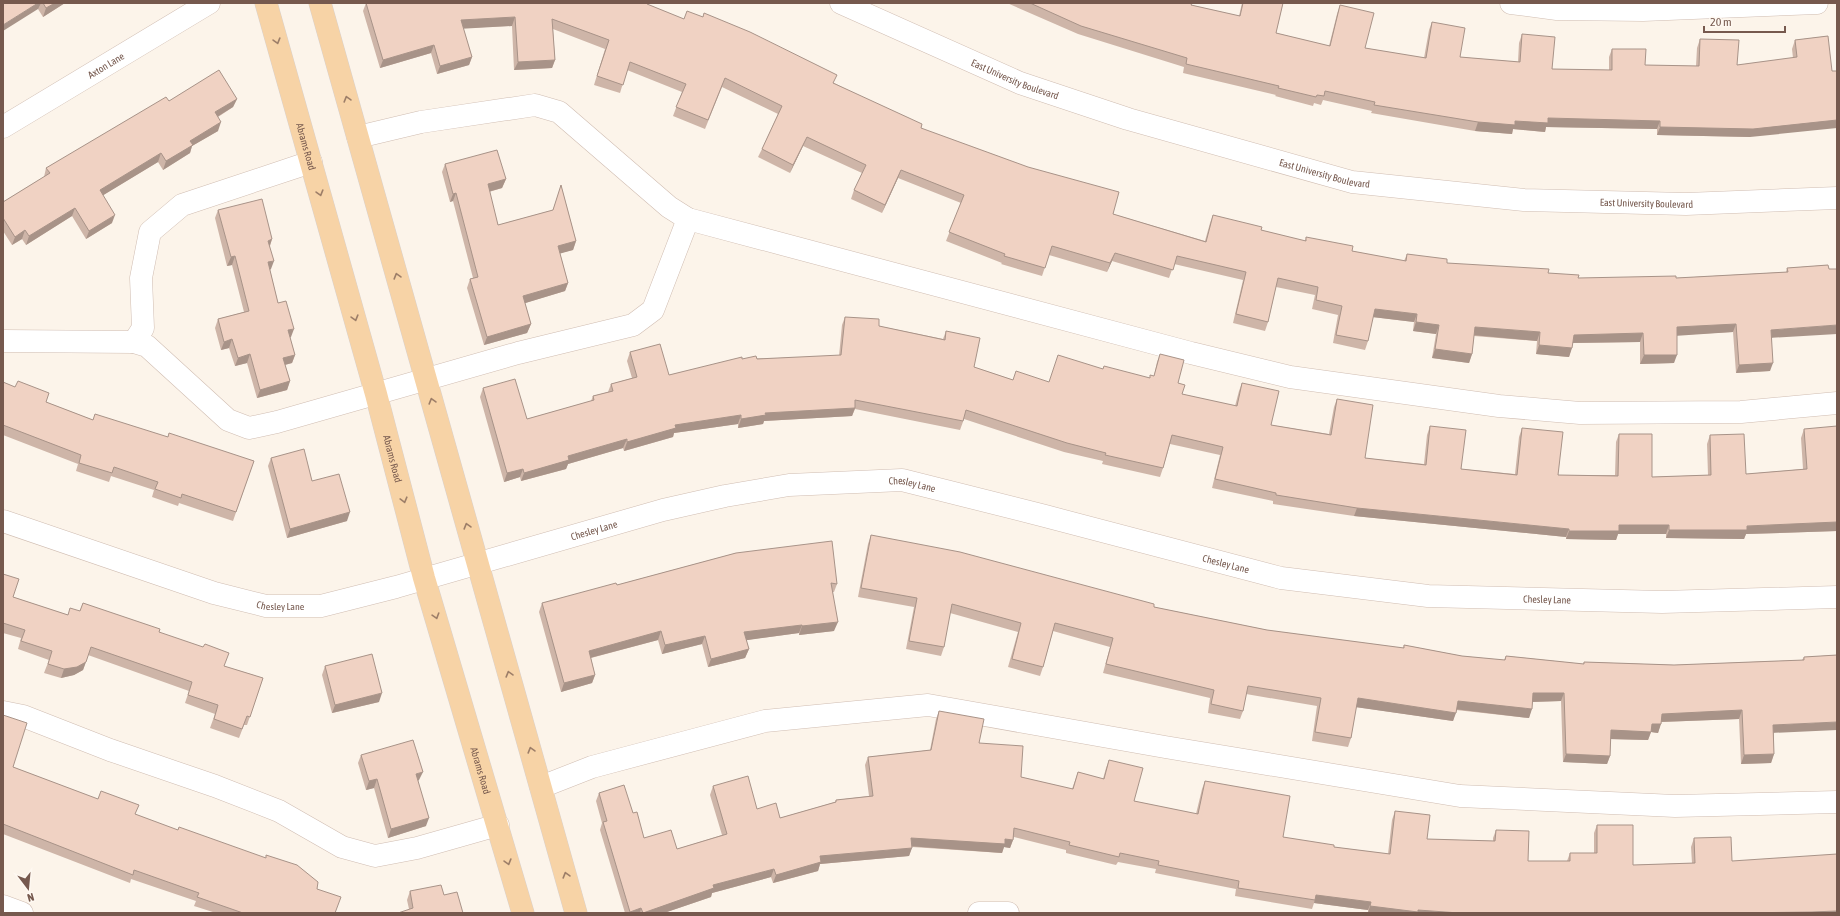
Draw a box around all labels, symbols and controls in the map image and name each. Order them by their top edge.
scale bar [1704,8,1785,34]
text: 20 m [1710,15,1732,29]
one-way arrow [272,37,281,44]
street label: Axton Lane [86,50,127,81]
street label: East University Boulevard [969,57,1060,102]
one-way arrow [344,96,352,102]
street label: Abrams Road [294,122,318,172]
street label: East University Boulevard [1278,157,1371,190]
one-way arrow [315,189,323,196]
street label: East University Boulevard [1600,197,1694,210]
one-way arrow [393,273,402,280]
one-way arrow [350,314,359,321]
one-way arrow [428,398,437,405]
street label: Abrams Road [381,434,404,484]
street label: Chesley Lane [888,475,937,494]
one-way arrow [399,496,408,503]
street label: Chesley Lane [570,518,619,542]
one-way arrow [464,523,472,529]
street label: Chesley Lane [1201,553,1251,576]
street label: Chesley Lane [1523,593,1572,606]
street label: Chesley Lane [255,599,305,612]
one-way arrow [431,612,440,619]
one-way arrow [505,671,514,678]
street label: Abrams Road [468,746,493,796]
one-way arrow [527,747,535,754]
one-way arrow [504,859,512,866]
north arrow [8,868,48,908]
one-way arrow [562,872,571,879]
text: N [26,891,36,904]

